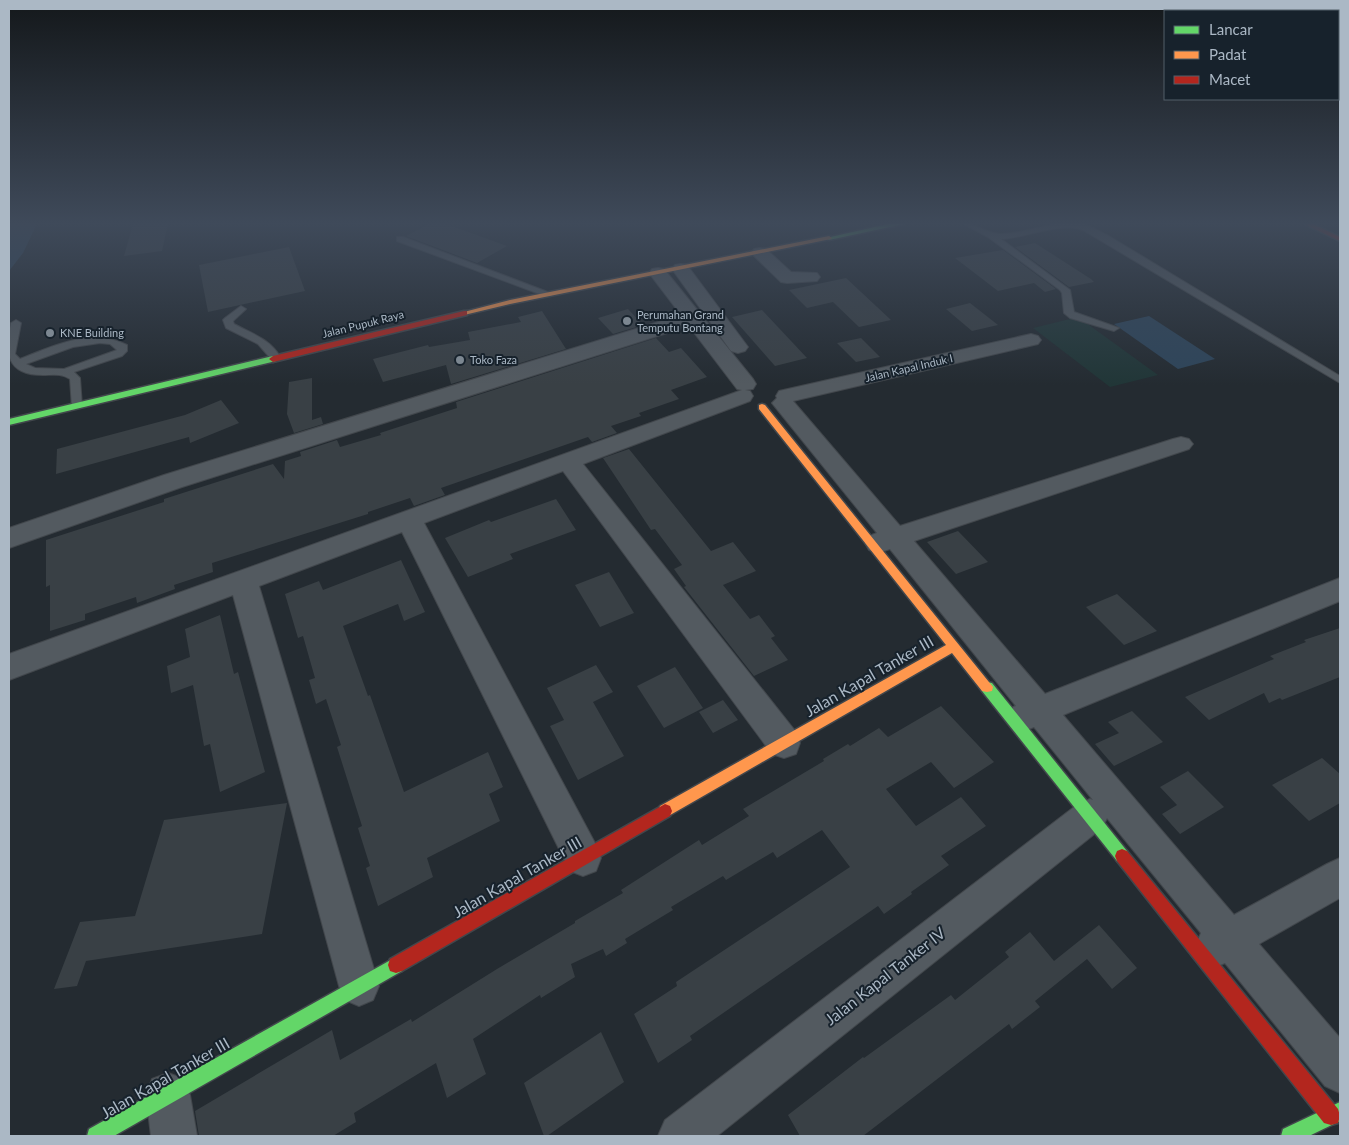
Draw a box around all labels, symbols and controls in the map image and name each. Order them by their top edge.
legend [1164,10,1339,100]
text: Lancar [1209,20,1253,38]
text: Padat [1209,45,1247,63]
text: Macet [1209,70,1251,88]
street label: Jalan Pupuk Raya [321,307,405,340]
place label: Perumahan Grand Temputu Bontang [637,308,724,334]
marker: Perumahan Grand Temputu Bontang [621,315,633,327]
place label: KNE Building [60,326,124,339]
marker: KNE Building [44,327,56,339]
street label: Jalan Kapal Induk I [864,351,954,384]
place label: Toko Faza [470,353,517,366]
marker: Toko Faza [454,354,466,366]
street label: Jalan Kapal Tanker III [801,631,937,720]
street label: Jalan Kapal Tanker III [449,832,585,921]
street label: Jalan Kapal Tanker IV [821,923,949,1028]
street label: Jalan Kapal Tanker III [97,1033,233,1122]

